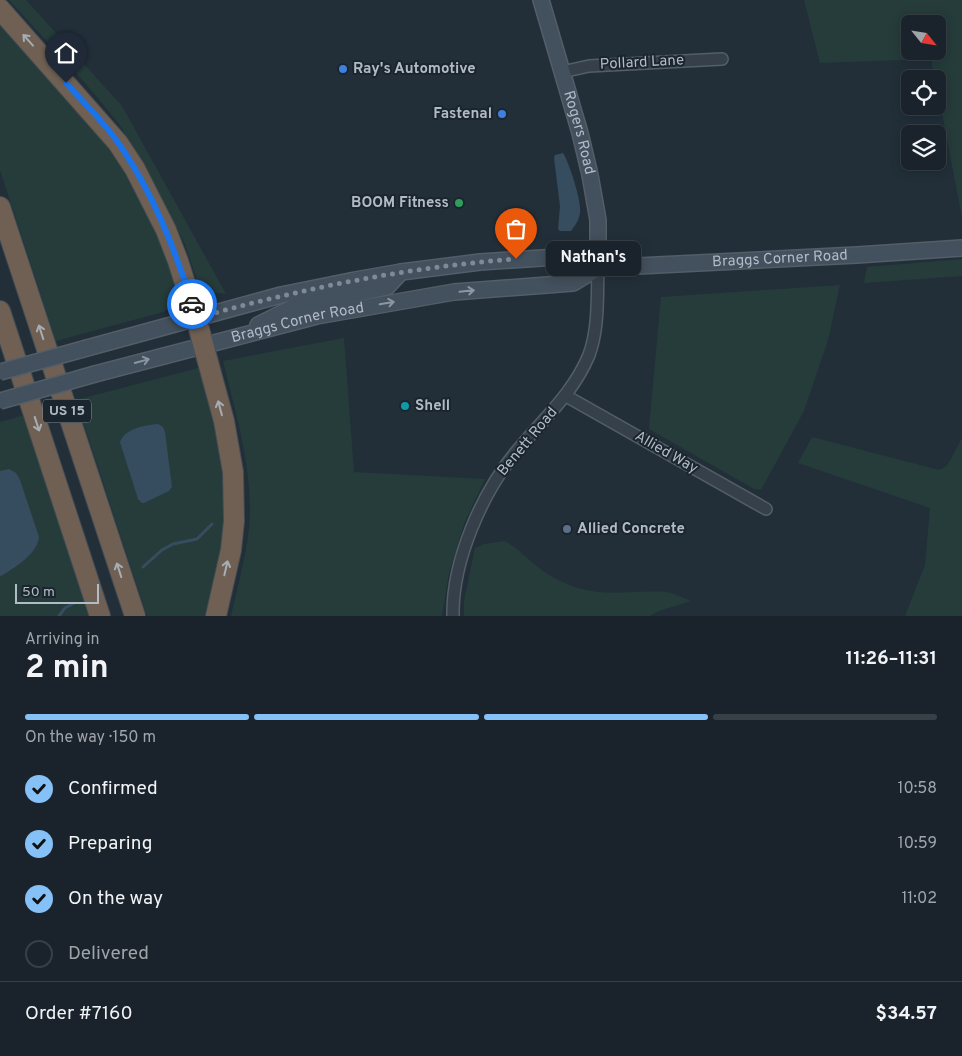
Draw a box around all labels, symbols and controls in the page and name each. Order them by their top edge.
north arrow [901,15,946,60]
map controls [901,15,946,170]
pin [45,32,87,83]
one-way arrow [22,34,34,47]
icon: home [52,39,80,67]
street label: Pollard Lane [599,51,685,75]
place label: Ray's Automotive [353,60,476,79]
marker: Ray's Automotive [337,63,349,75]
button: locate [901,70,946,115]
street label: Rogers Road [559,89,599,176]
place label: Fastenal [433,105,492,124]
marker: Fastenal [496,108,508,120]
button: layers [901,125,946,170]
place label: BOOM Fitness [351,194,449,213]
marker: BOOM Fitness [453,197,465,209]
pin [495,208,537,259]
icon: bag [502,215,530,243]
callout: Nathan's [546,242,641,276]
street label: Braggs Corner Road [712,246,848,272]
text: Nathan's [561,248,626,268]
courier [167,279,217,329]
one-way arrow [459,286,475,296]
icon: car [178,290,206,318]
one-way arrow [379,297,395,307]
street label: Braggs Corner Road [229,298,365,348]
one-way arrow [36,325,45,341]
one-way arrow [134,356,150,366]
place label: Shell [415,397,450,416]
road number: US 15 [43,400,91,422]
one-way arrow [215,400,224,416]
marker: Shell [399,400,411,412]
street label: Benett Road [494,404,562,480]
one-way arrow [33,416,42,431]
street label: Allied Way [631,427,701,479]
place label: Allied Concrete [577,520,685,539]
marker: Allied Concrete [561,523,573,535]
one-way arrow [222,561,231,577]
one-way arrow [114,562,124,578]
scale bar [15,581,99,604]
text: 50 m [22,584,55,601]
text: Arriving in [25,630,100,650]
text: 11:26–11:31 [846,647,937,671]
text: 2 min [25,649,109,689]
text: On the way · 150 m [25,728,156,748]
icon: check [25,775,53,803]
text: Confirmed [68,777,158,801]
text: 10:58 [897,779,937,799]
icon: check [25,830,53,858]
text: Preparing [68,832,152,856]
text: 10:59 [898,834,937,854]
icon: check [25,885,53,913]
text: On the way [68,887,163,911]
text: 11:02 [901,889,937,909]
text: Delivered [68,942,149,966]
text: Order #7160 [25,1002,133,1026]
text: $34.57 [876,1002,937,1026]

